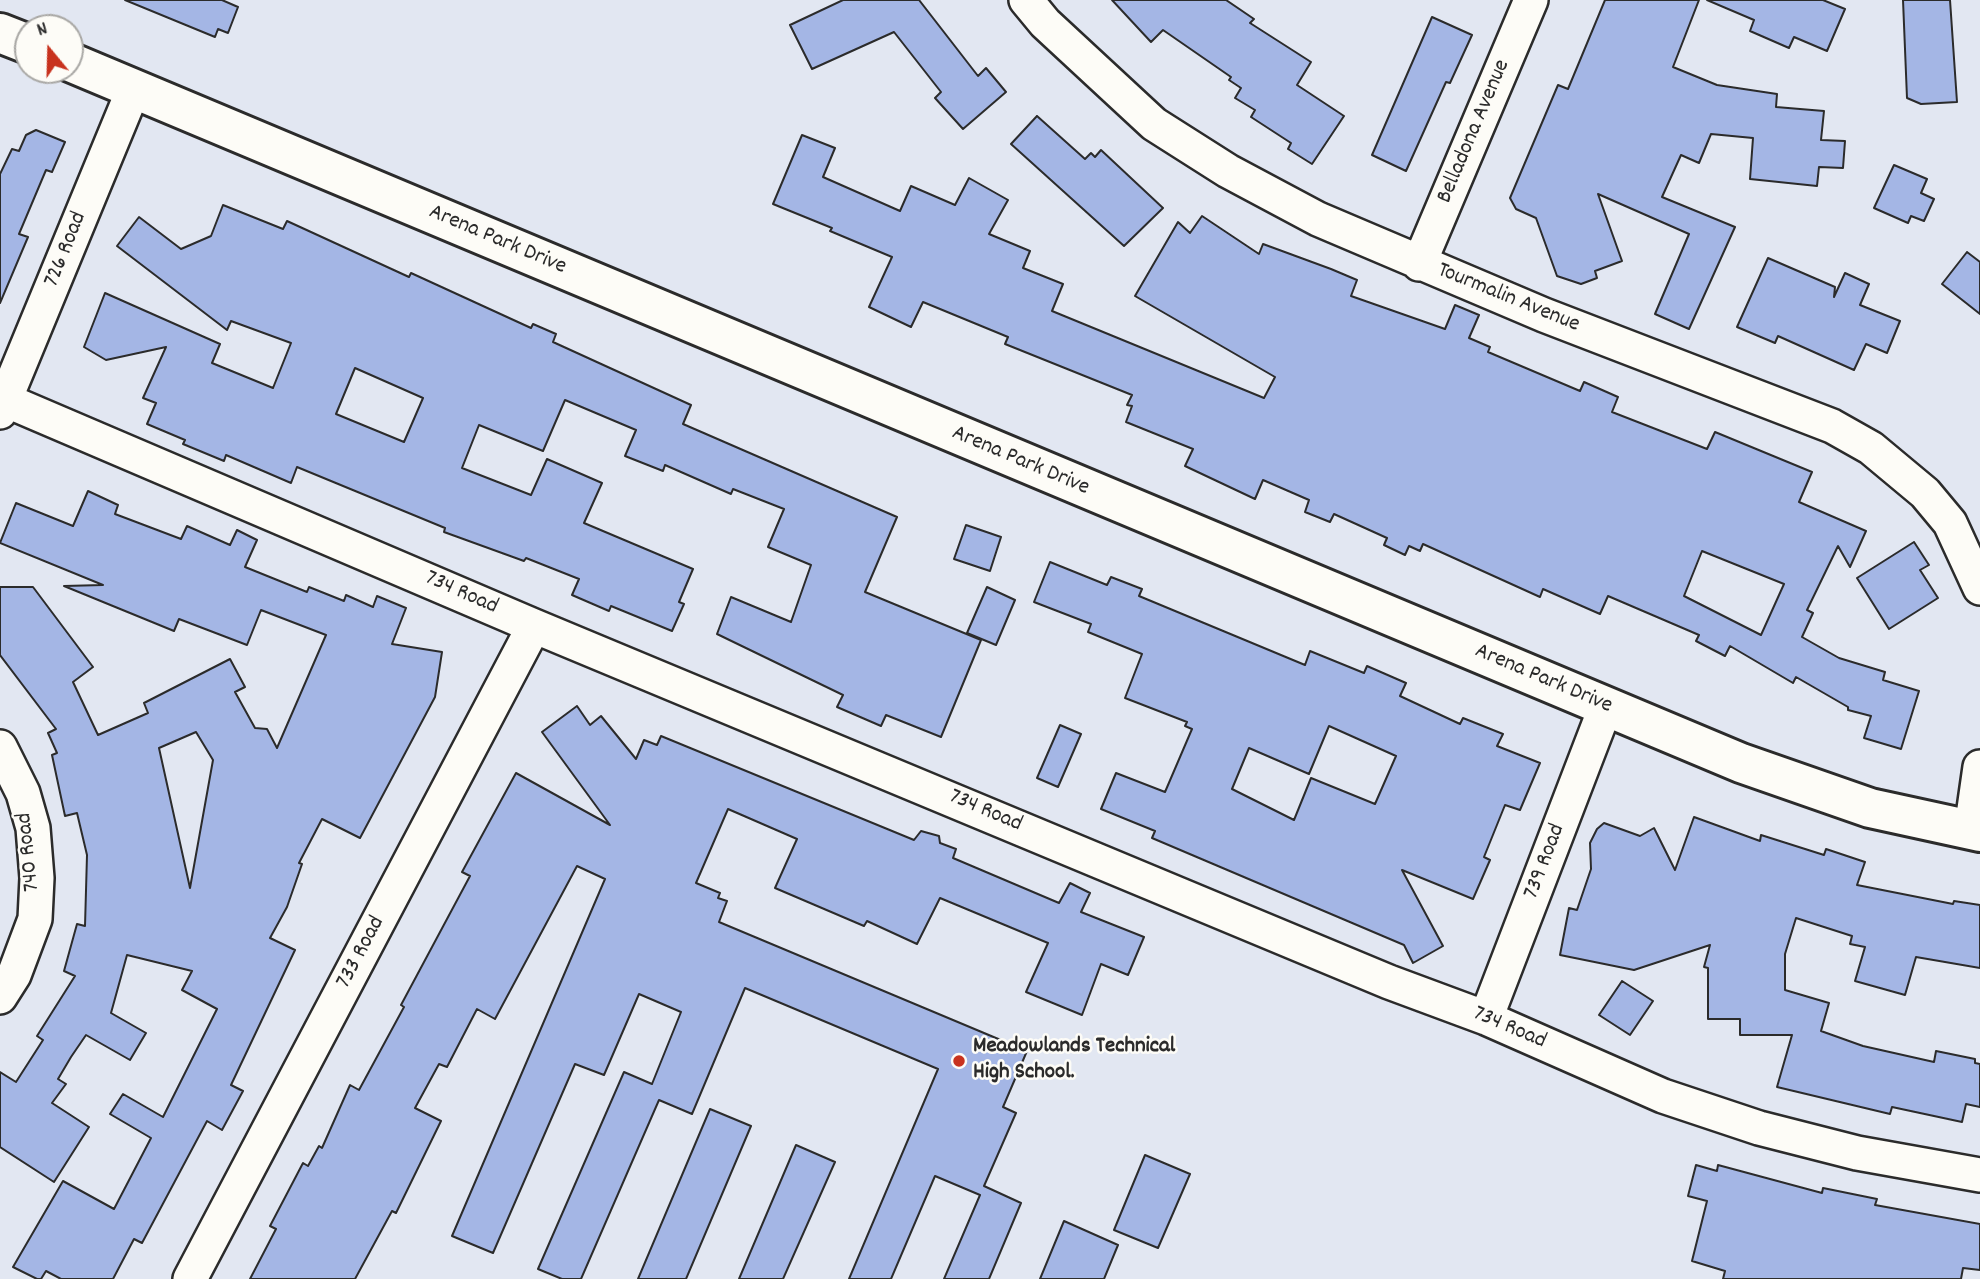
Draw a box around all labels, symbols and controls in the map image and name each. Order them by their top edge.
north arrow [14,14,84,84]
text: N [34,16,51,45]
street label: Belladona Avenue [1432,56,1518,208]
street label: Arena Park Drive [424,200,570,282]
street label: 726 Road [40,208,94,292]
street label: Tourmalin Avenue [1433,258,1583,340]
street label: Arena Park Drive [947,421,1093,503]
street label: 734 Road [420,566,502,622]
street label: Arena Park Drive [1470,639,1616,721]
street label: 734 Road [944,784,1026,840]
street label: 740 Road [12,811,48,893]
street label: 739 Road [1519,821,1573,903]
street label: 733 Road [332,912,392,994]
street label: 734 Road [1468,1001,1550,1057]
place label: Meadowlands Technical High School. [973,1034,1175,1088]
marker: Meadowlands Technical High School. [951,1053,967,1069]

